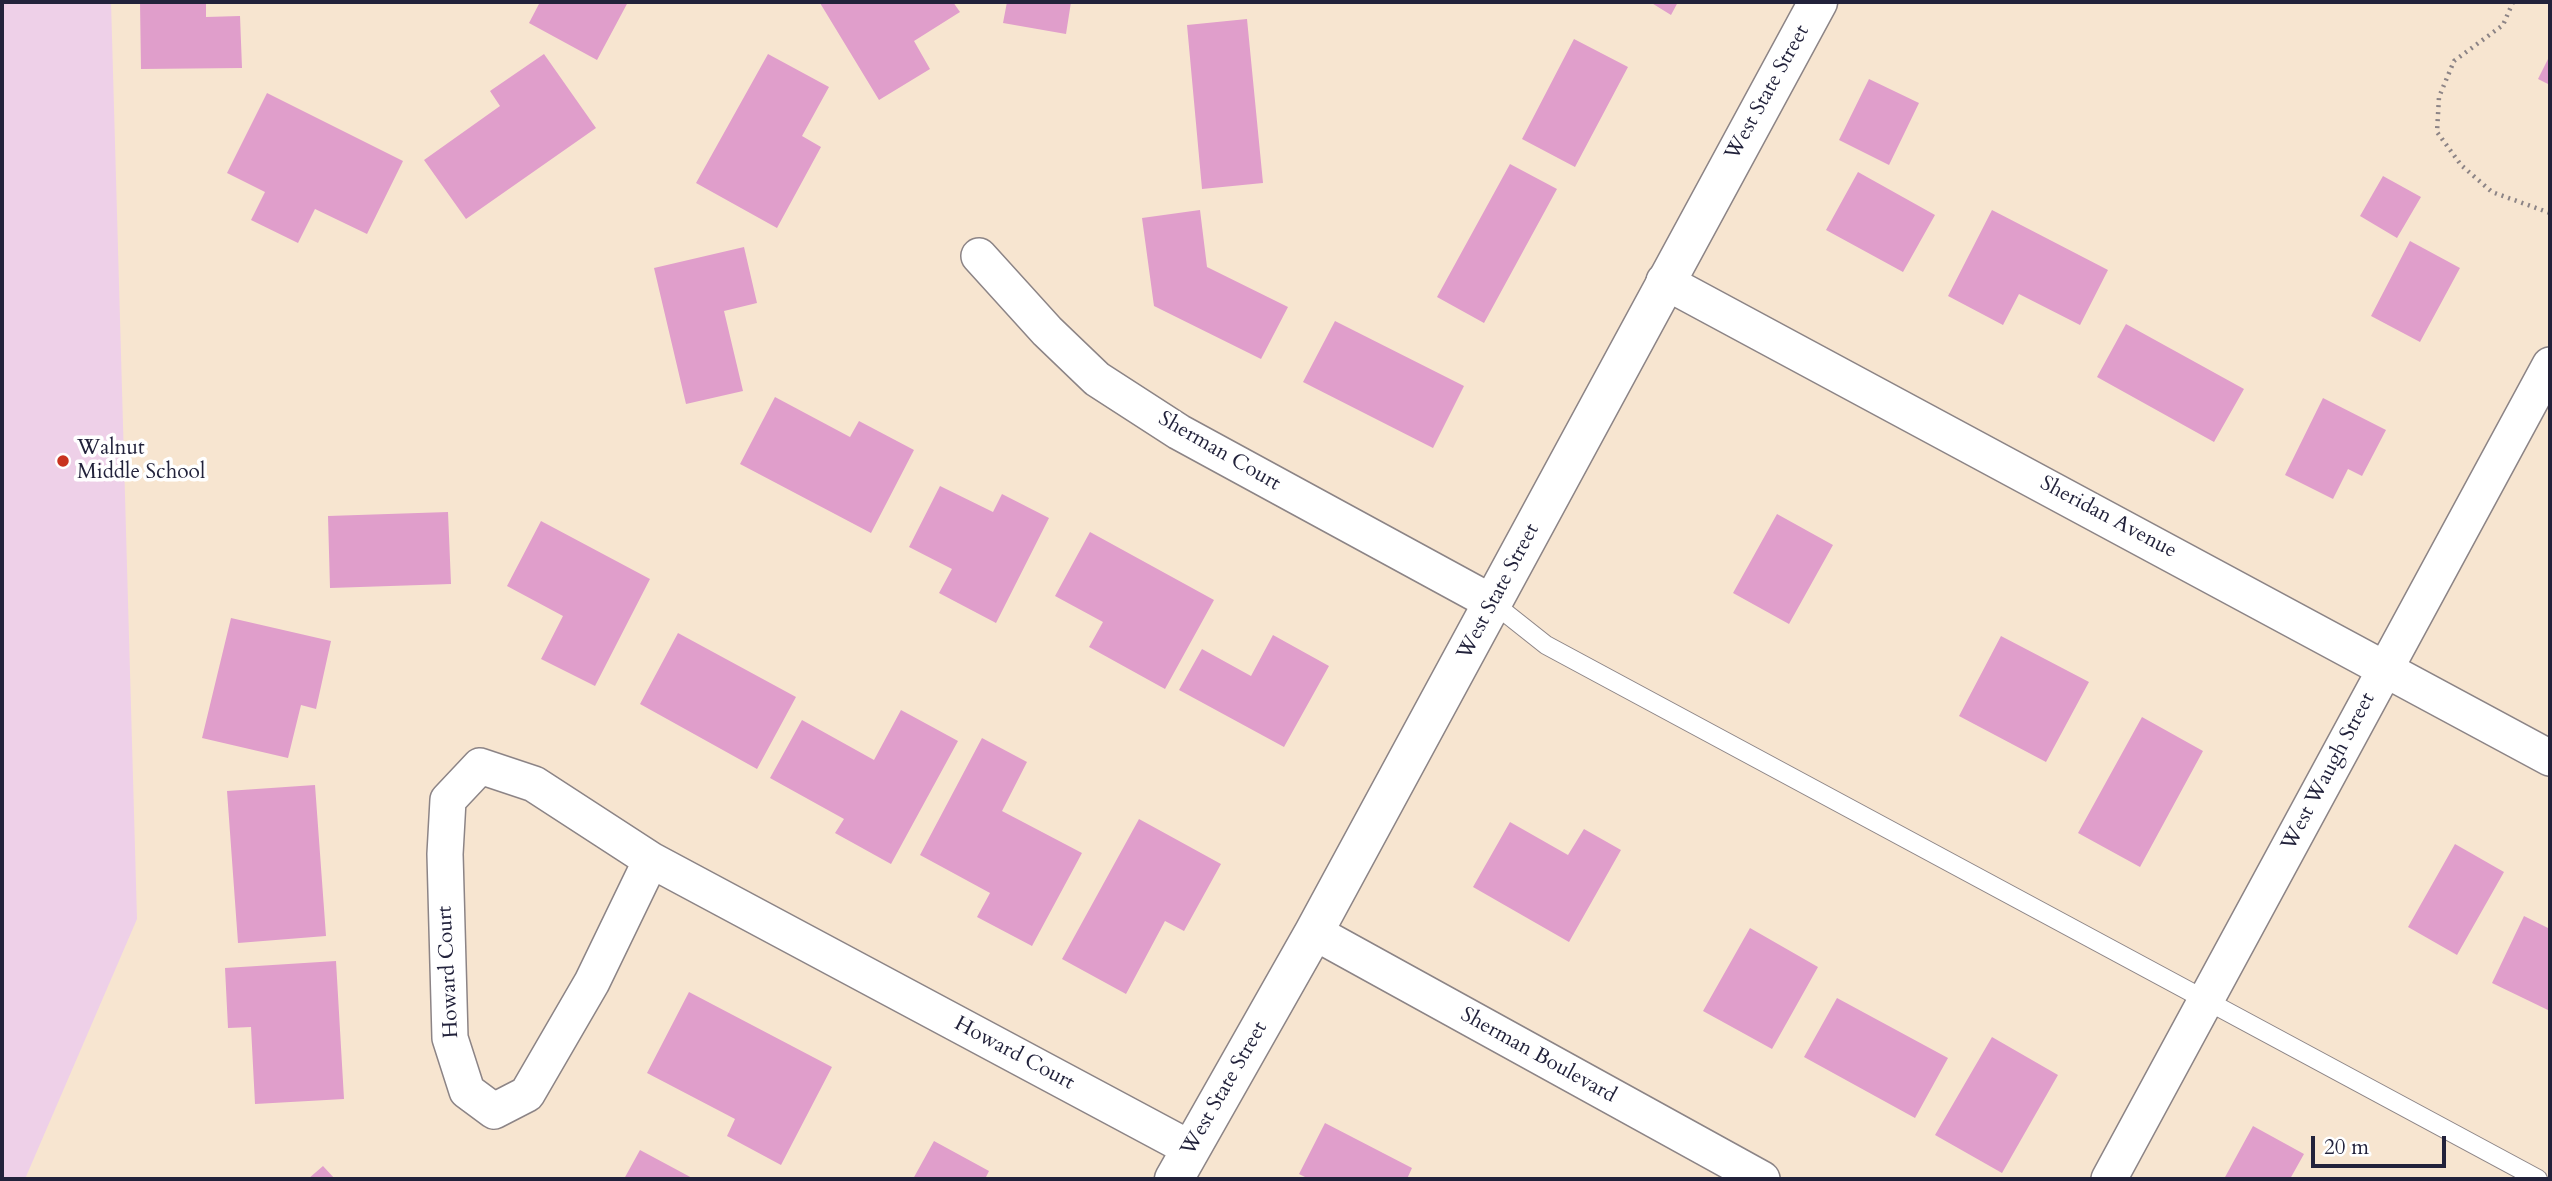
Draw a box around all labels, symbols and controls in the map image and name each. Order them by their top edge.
street label: West State Street [1720,21,1816,165]
street label: Sherman Court [1153,407,1285,497]
place label: Walnut Middle School [77,436,205,486]
marker: Walnut Middle School [55,453,71,469]
street label: Sheridan Avenue [2035,471,2181,565]
street label: West State Street [1453,520,1545,664]
street label: West Waugh Street [2277,689,2381,855]
street label: Howard Court [433,905,465,1039]
street label: Sherman Boulevard [1456,1003,1620,1109]
street label: Howard Court [950,1012,1078,1096]
street label: West State Street [1176,1017,1274,1161]
scale bar [2314,1122,2449,1166]
text: 20 m [2324,1133,2369,1162]

